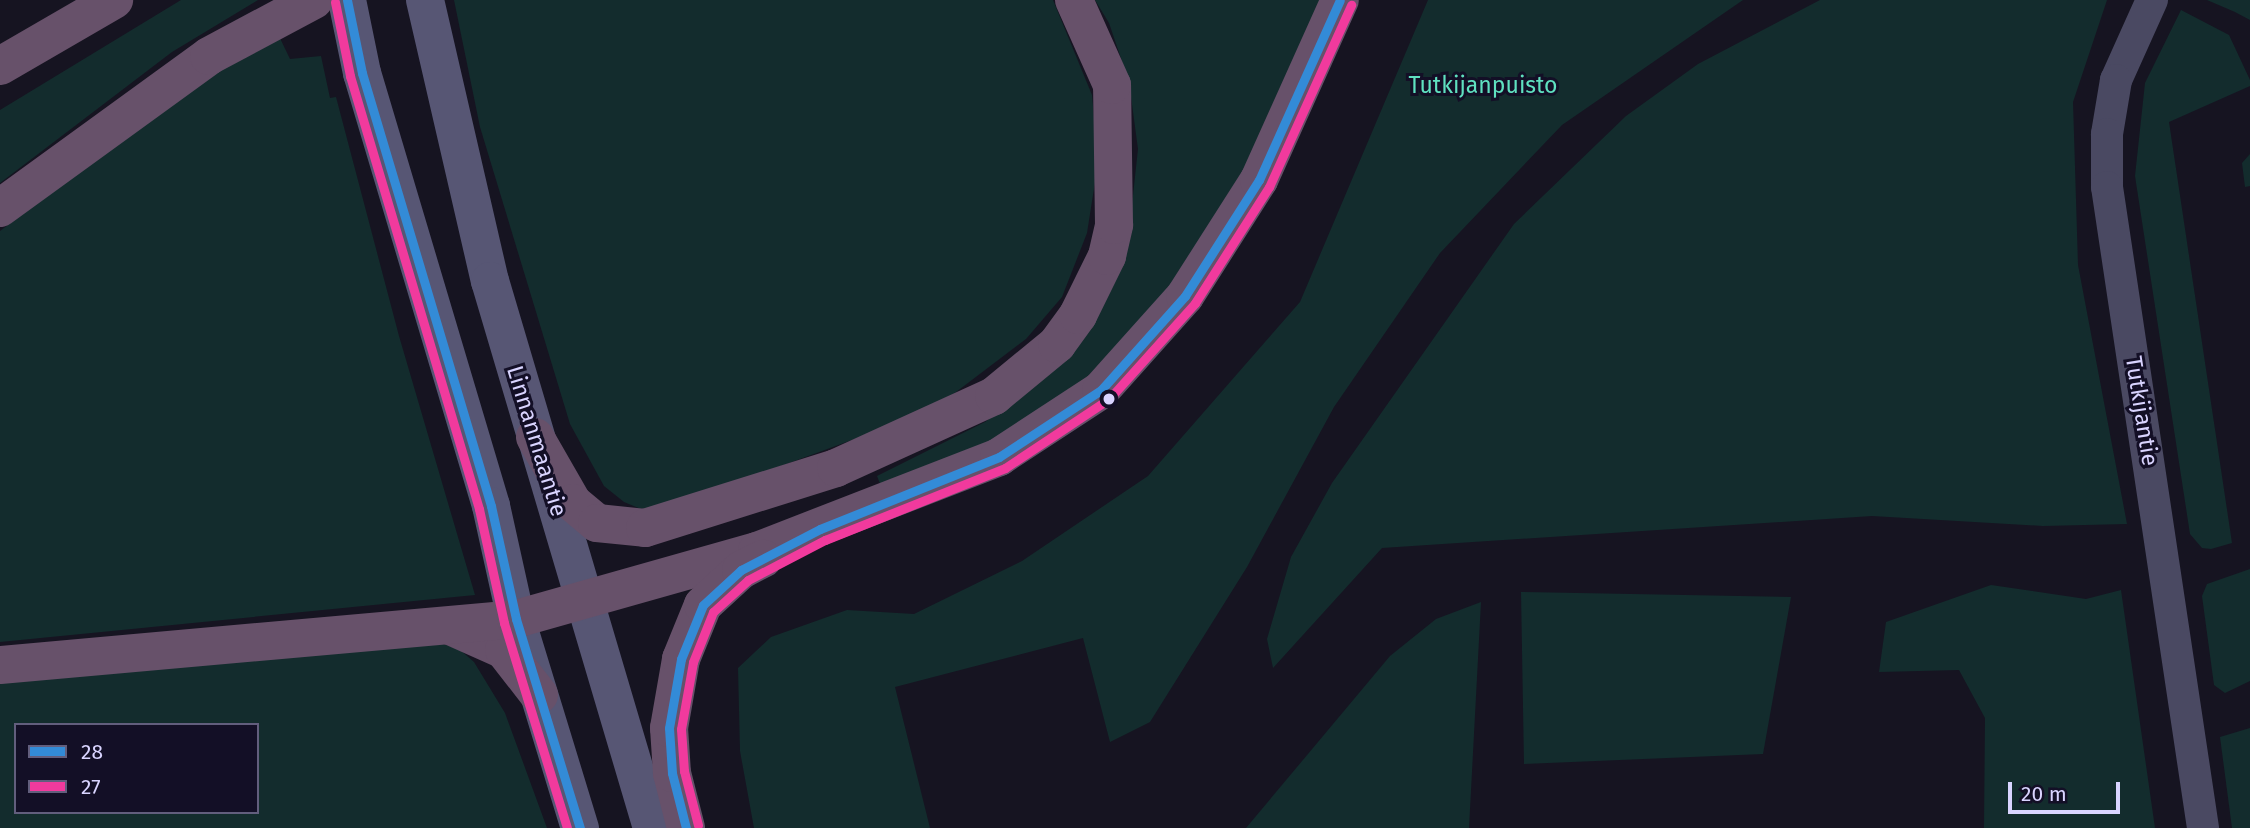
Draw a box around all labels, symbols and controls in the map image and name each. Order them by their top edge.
park label: Tutkijanpuisto [1408,71,1558,99]
street label: Tutkijantie [2120,354,2164,468]
street label: Linnanmaantie [501,362,573,520]
unlabelled marker [1102,392,1116,406]
legend [14,723,259,814]
text: 28 [81,739,103,765]
scale bar [2012,768,2124,812]
text: 27 [81,774,101,800]
text: 20 m [2021,781,2067,807]

